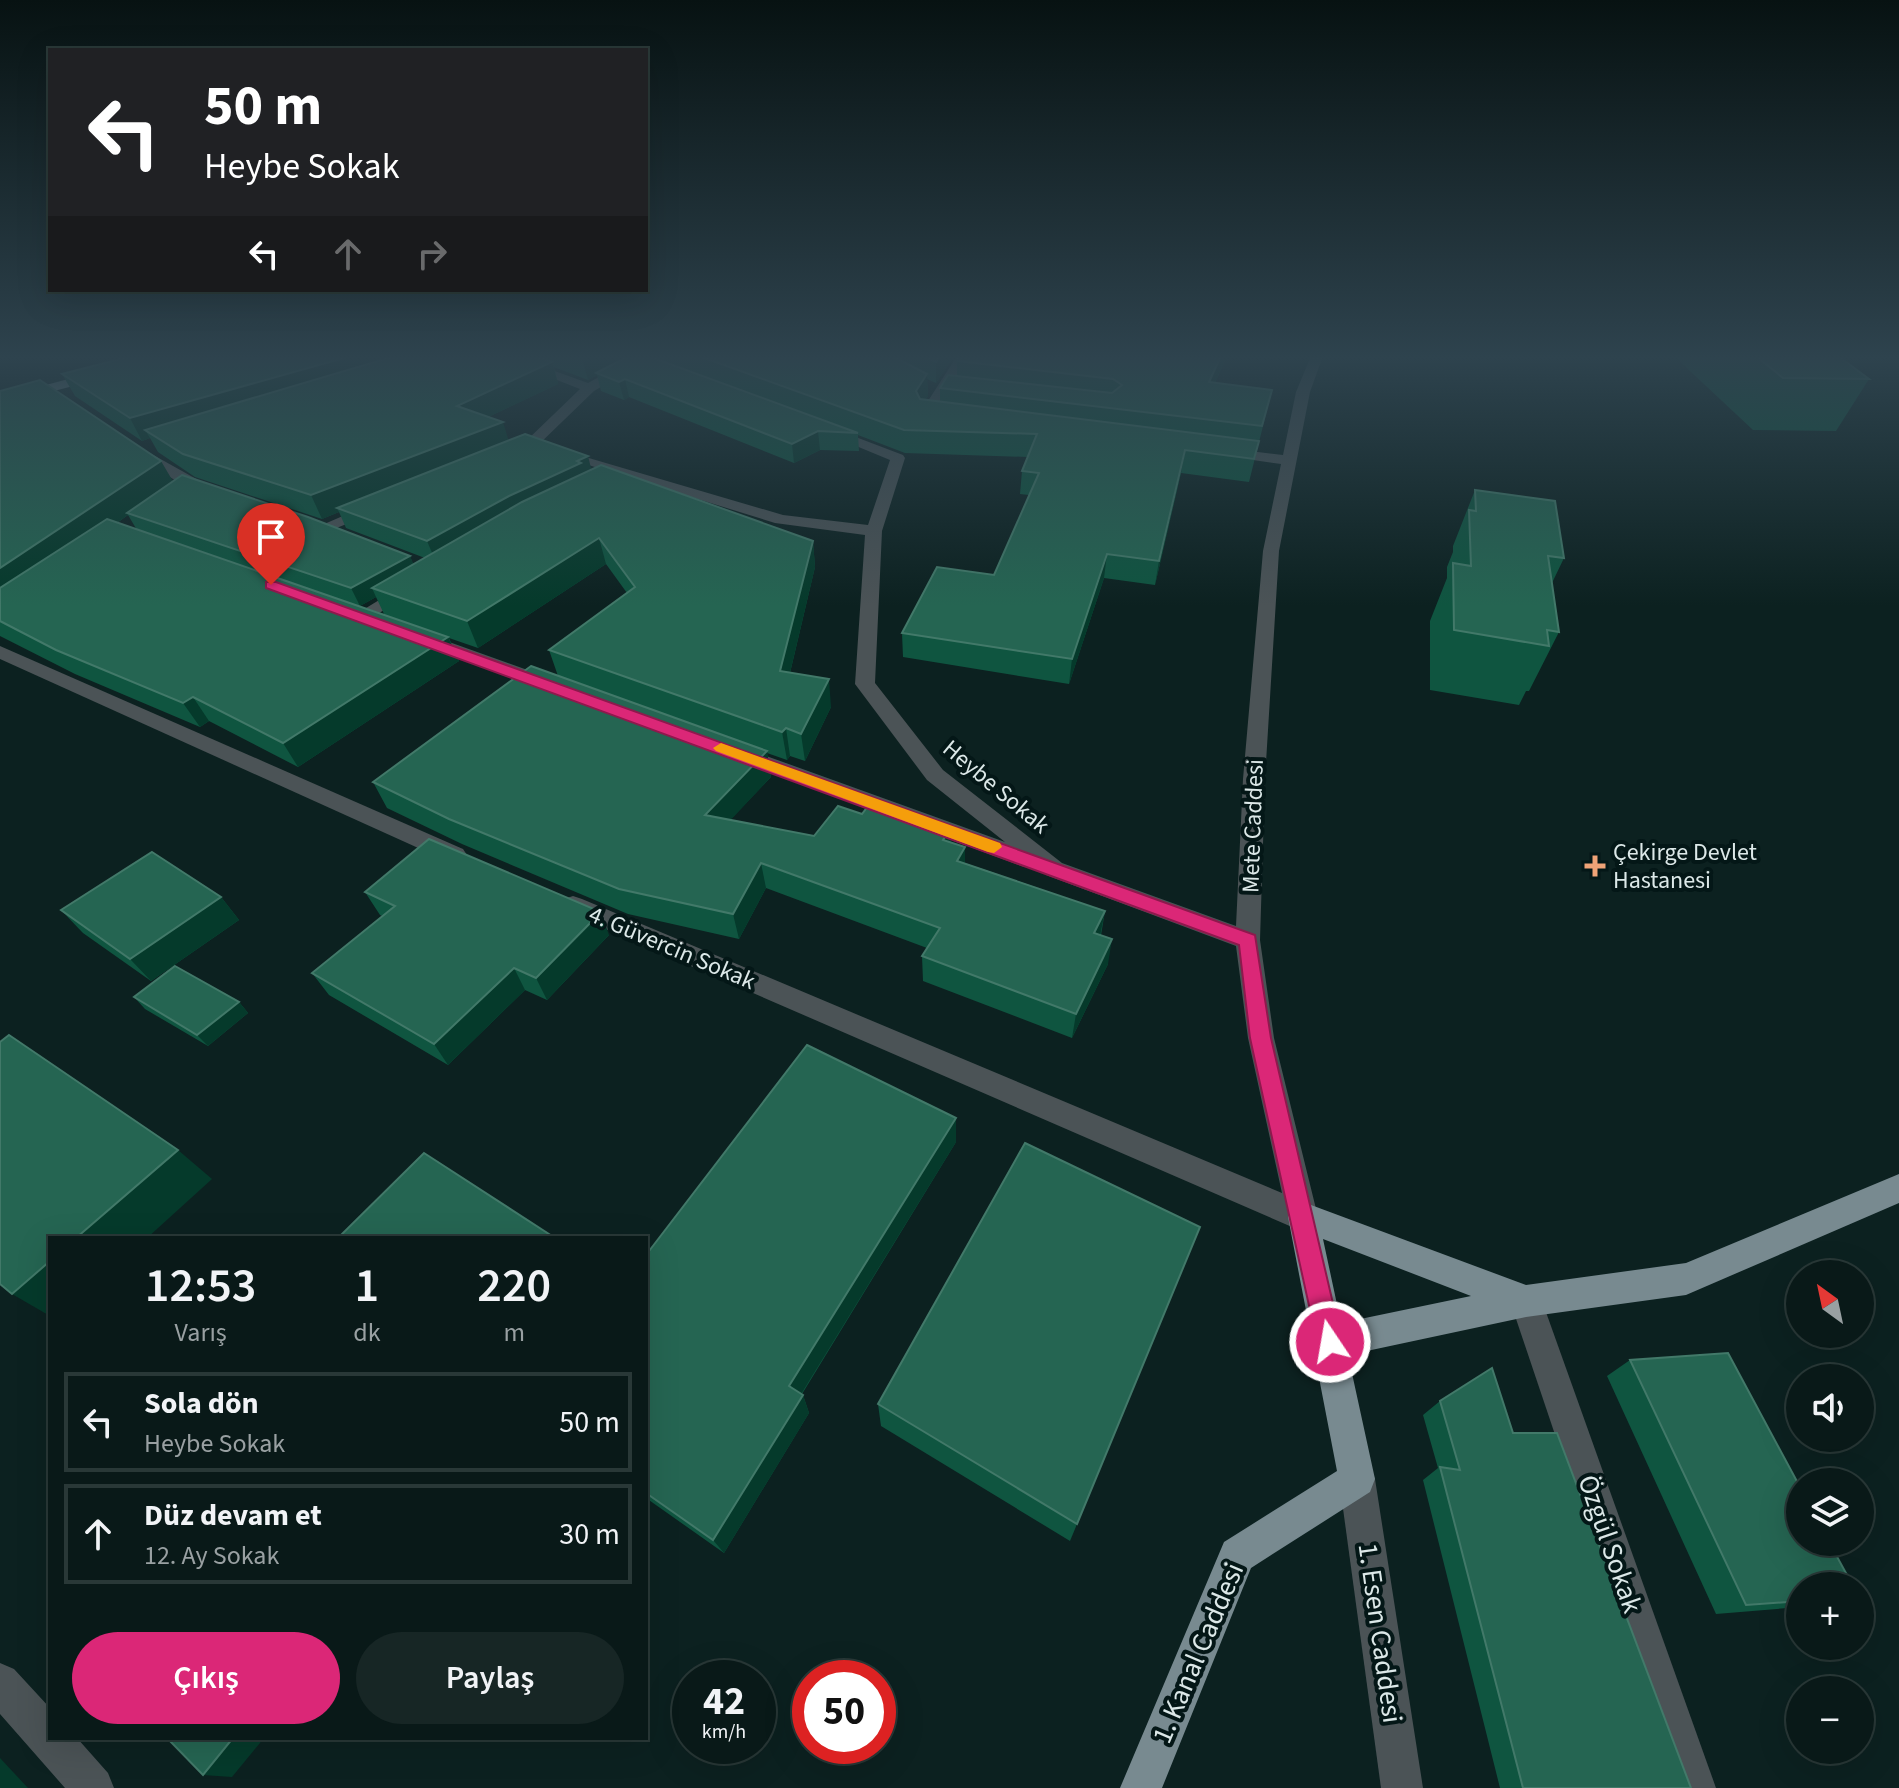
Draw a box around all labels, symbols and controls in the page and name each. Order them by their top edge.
text: 50 m [204,67,322,146]
icon: left [72,80,176,184]
text: Heybe Sokak [204,141,399,192]
icon: left [242,232,286,276]
icon: ahead [326,232,370,276]
icon: right [410,232,454,276]
pin [237,503,305,585]
icon: arrive [249,515,293,559]
street label: Heybe Sokak [935,732,1057,842]
street label: Mete Caddesi [1233,758,1273,894]
place label: Çekirge Devlet Hastanesi [1613,835,1757,898]
marker: Çekirge Devlet Hastanesi [1584,855,1606,877]
street label: 4. Güvercin Sokak [583,897,761,999]
text: 12:53 [145,1252,256,1320]
text: 1 [355,1252,379,1320]
text: 220 [477,1252,551,1320]
north arrow [1786,1260,1874,1348]
map controls [1786,1260,1874,1764]
position arrow [1288,1300,1372,1384]
text: Varış [174,1314,227,1351]
text: dk [353,1314,381,1351]
text: m [503,1314,525,1351]
button: sound [1786,1364,1874,1452]
text: Sola dön [144,1382,259,1425]
icon: left [76,1400,120,1444]
text: 50 m [559,1401,620,1444]
text: Heybe Sokak [144,1425,285,1462]
button: layers [1786,1468,1874,1556]
street label: Özgül Sokak [1568,1469,1652,1619]
text: Düz devam et [144,1494,322,1537]
icon: ahead [76,1512,120,1556]
text: 30 m [559,1513,620,1556]
text: 12. Ay Sokak [144,1537,279,1574]
street label: 1. Esen Caddesi [1348,1540,1412,1726]
street label: 1. Kanal Caddesi [1142,1557,1254,1749]
button: + [1786,1572,1874,1660]
button: Çıkış [72,1632,340,1724]
button: Paylaş [356,1632,624,1724]
speed limit sign: 50 [792,1660,896,1764]
text: 42 [703,1673,745,1730]
button: − [1786,1676,1874,1764]
text: km/h [702,1718,746,1746]

